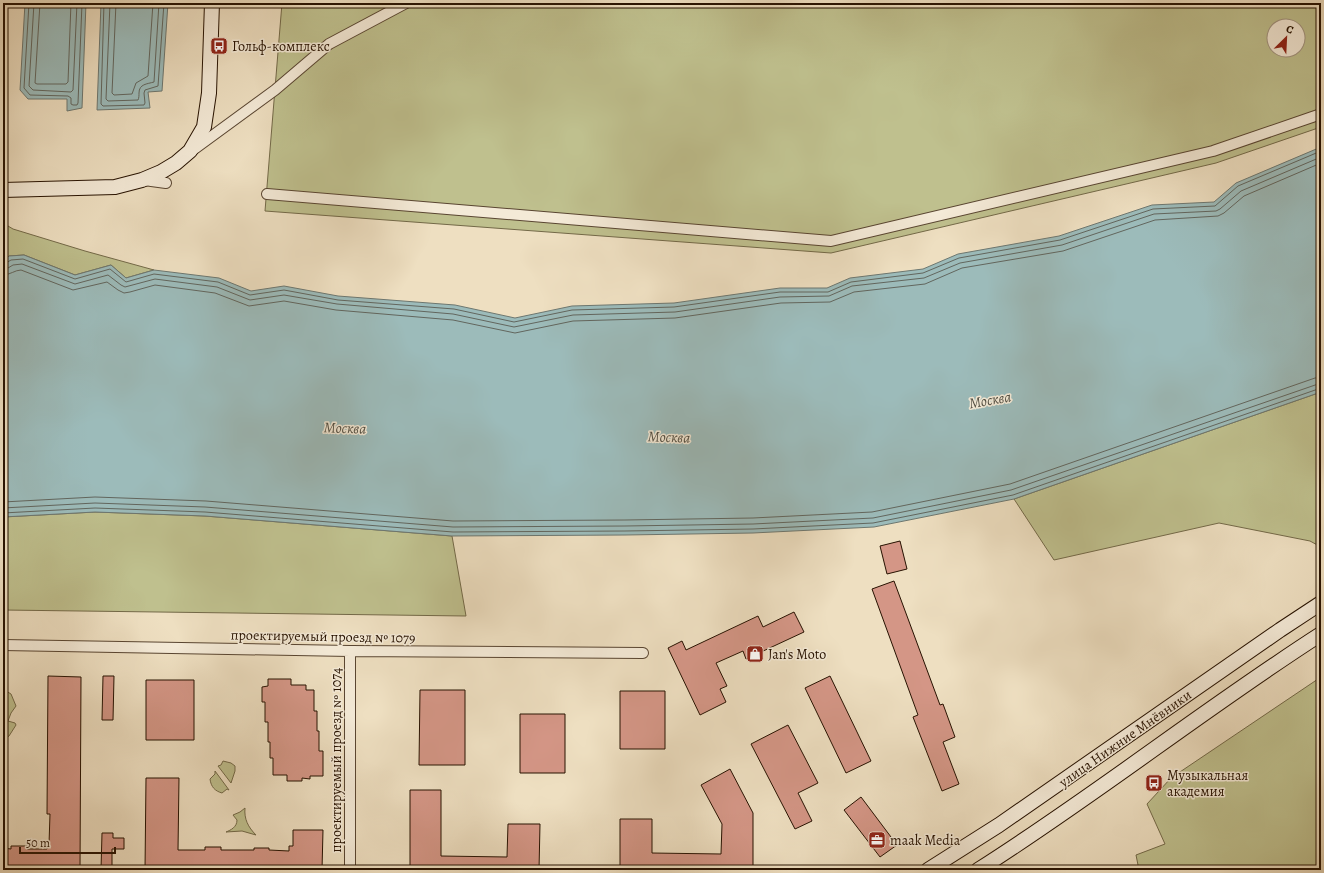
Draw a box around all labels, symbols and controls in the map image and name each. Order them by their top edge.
north arrow [1266,18,1306,58]
text: С [1284,21,1296,38]
bus stop icon: Гольф-комплекс [209,36,229,56]
place label: Гольф-комплекс [232,37,330,56]
water label: Москва [967,386,1013,414]
water label: Москва [323,417,367,439]
water label: Москва [647,426,691,448]
street label: проектируемый проезд № 1079 [230,625,416,648]
shop icon: Jan's Moto [745,644,765,664]
place label: Jan's Moto [768,645,826,664]
street label: проектируемый проезд № 1074 [327,668,346,852]
street label: улица Нижние Мнёвники [1054,685,1195,792]
place label: Музыкальная академия [1167,766,1248,801]
bus stop icon: Музыкальная академия [1144,773,1164,793]
scale bar [20,829,115,855]
office icon: maak Media [867,830,887,850]
place label: maak Media [890,831,961,850]
text: 50 m [26,835,50,851]

